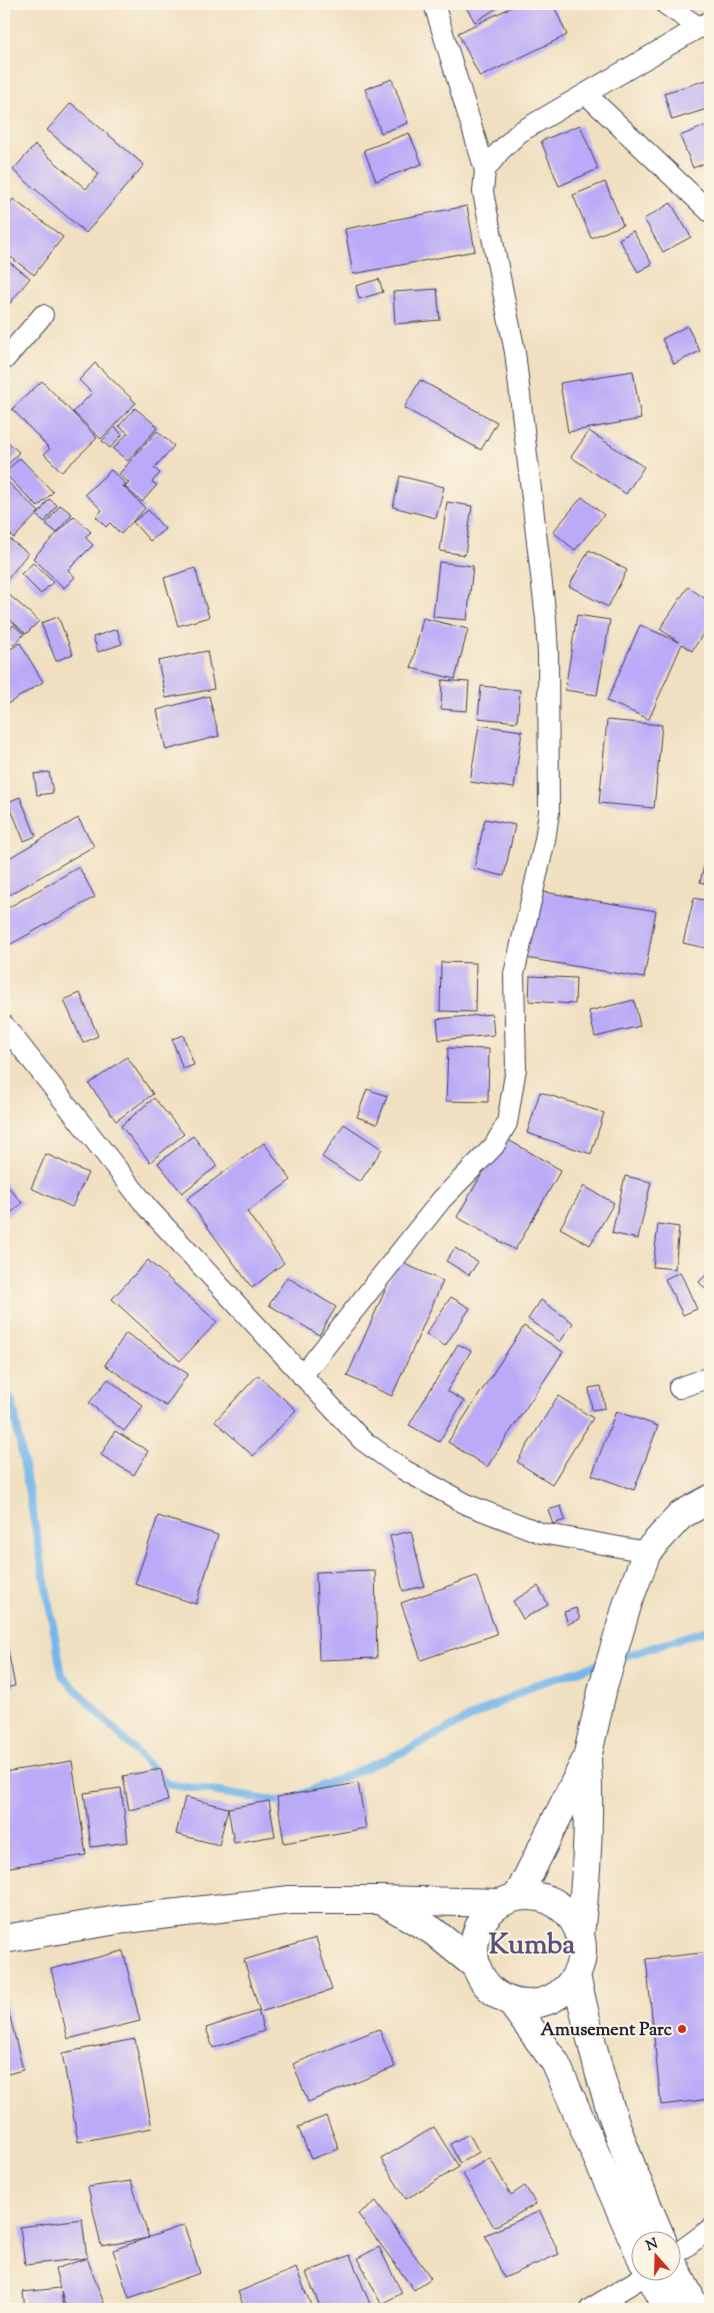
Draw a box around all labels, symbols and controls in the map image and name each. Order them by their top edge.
district label: Kumba [489,1926,575,1966]
place label: Amusement Parc [540,2018,673,2044]
marker: Amusement Parc [676,2023,688,2035]
north arrow [632,2230,682,2280]
text: N [644,2234,661,2257]

